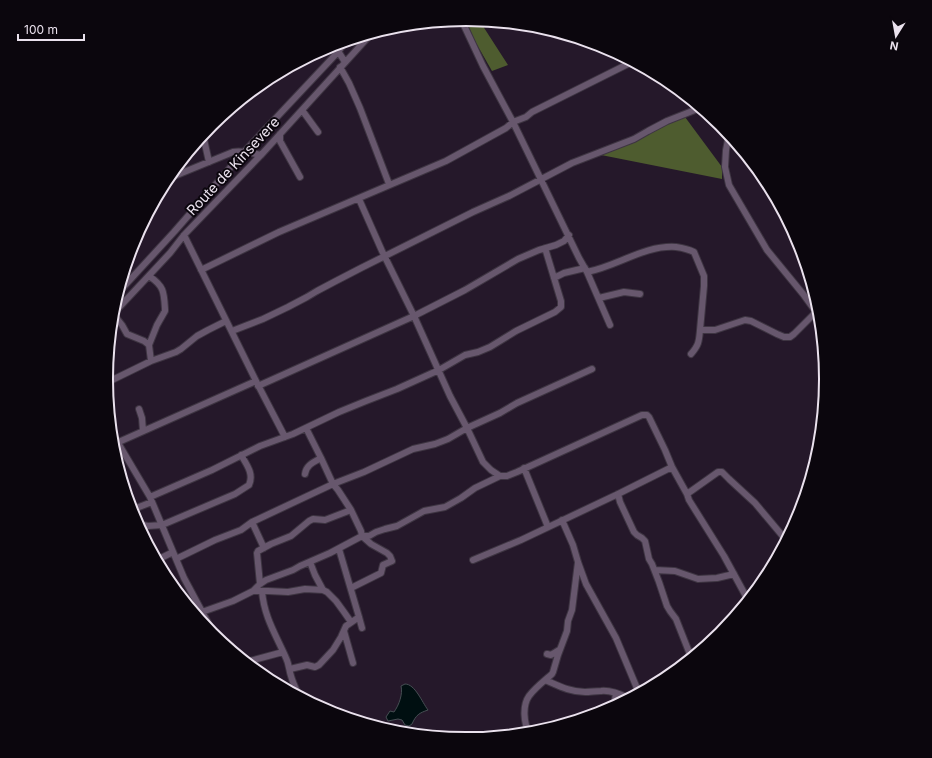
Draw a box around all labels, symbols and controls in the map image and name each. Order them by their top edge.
scale bar [18,16,84,42]
north arrow [876,16,916,56]
text: 100 m [24,22,58,37]
text: N [889,38,900,53]
street label: Route de Kinsevere [183,113,283,218]

